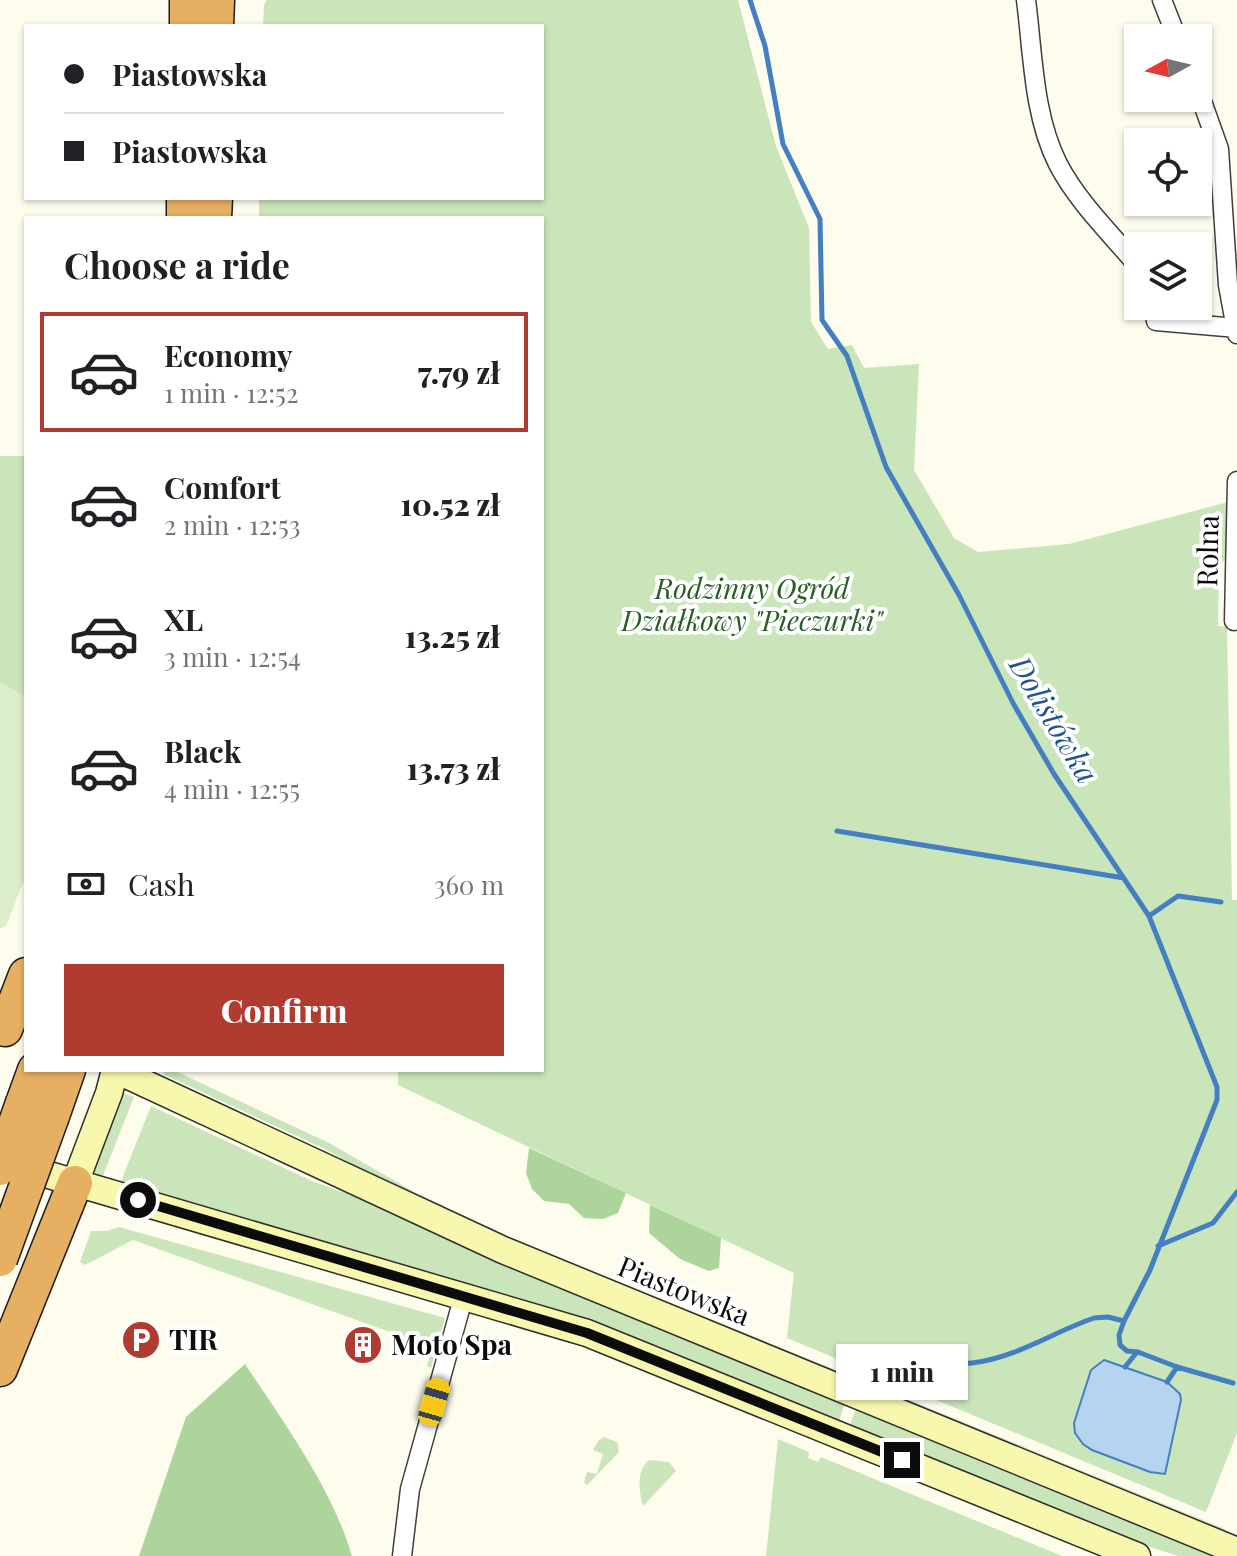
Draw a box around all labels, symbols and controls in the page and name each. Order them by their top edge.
north arrow [1124,24,1212,112]
map controls [1124,24,1212,320]
text: Piastowska [112,54,267,94]
button: locate [1124,128,1212,216]
text: Piastowska [112,131,267,171]
button: layers [1124,232,1212,320]
text: Choose a ride [64,240,290,288]
text: Economy [164,335,293,375]
icon: car [68,336,140,408]
text: 7.79 zł [418,352,500,392]
text: 1 min · 12:52 [164,375,298,410]
text: Comfort [164,467,281,507]
icon: car [68,468,140,540]
text: 10.52 zł [400,484,500,524]
text: 2 min · 12:53 [164,507,300,542]
street label: Rolna [1187,515,1226,587]
park label: Rodzinny Ogród Działkowy "Pieczurki" [620,569,884,638]
text: XL [164,599,203,639]
icon: car [68,600,140,672]
text: 13.25 zł [405,616,500,656]
text: 3 min · 12:54 [164,639,301,674]
water label: Dolistówka [1001,647,1108,790]
text: Black [164,731,241,771]
icon: car [68,732,140,804]
text: 13.73 zł [406,748,500,788]
text: 4 min · 12:55 [164,771,300,806]
icon: cash [64,862,108,906]
text: Cash [128,864,195,904]
text: 360 m [434,867,504,902]
button: Confirm [64,964,504,1056]
route start [120,1182,156,1218]
street label: Piastowska [613,1246,756,1333]
parking icon: TIR [120,1319,162,1361]
place label: TIR [169,1320,218,1357]
building icon: Moto Spa [342,1324,384,1366]
place label: Moto Spa [391,1325,512,1362]
callout: 1 min [836,1344,968,1400]
text: 1 min [870,1354,934,1389]
car [416,1376,452,1428]
route end [884,1442,920,1478]

